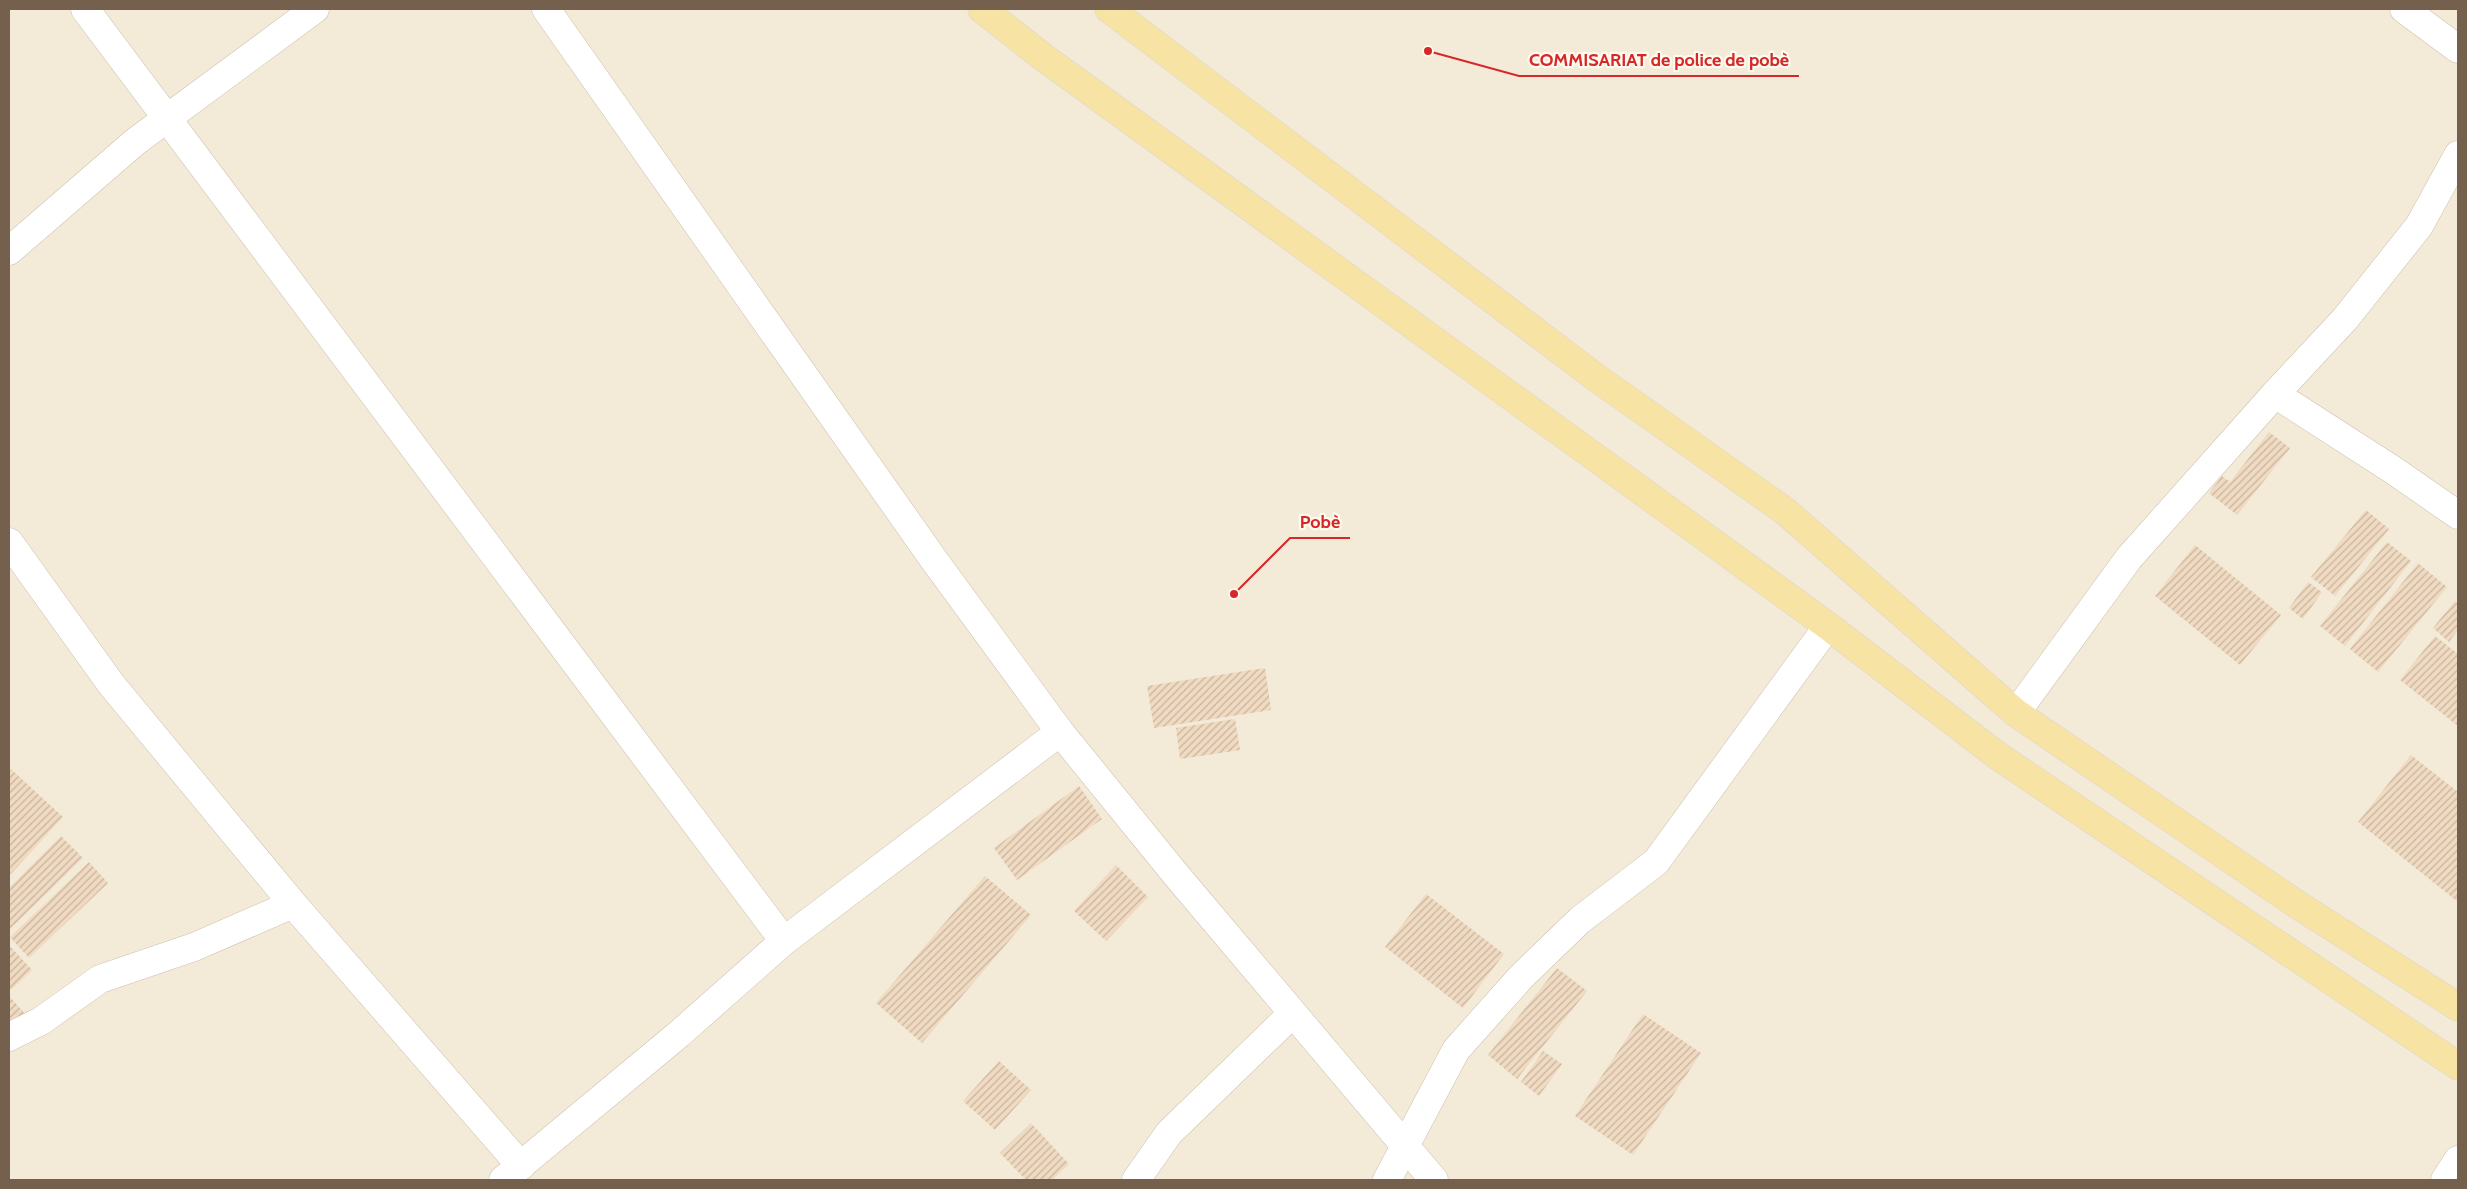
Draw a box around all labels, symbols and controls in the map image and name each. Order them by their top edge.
callout: COMMISARIAT de police de pobè [1519,43,1799,76]
text: COMMISARIAT de police de pobè [1529,49,1789,71]
callout: Pobè [1290,505,1350,538]
text: Pobè [1300,511,1340,533]

